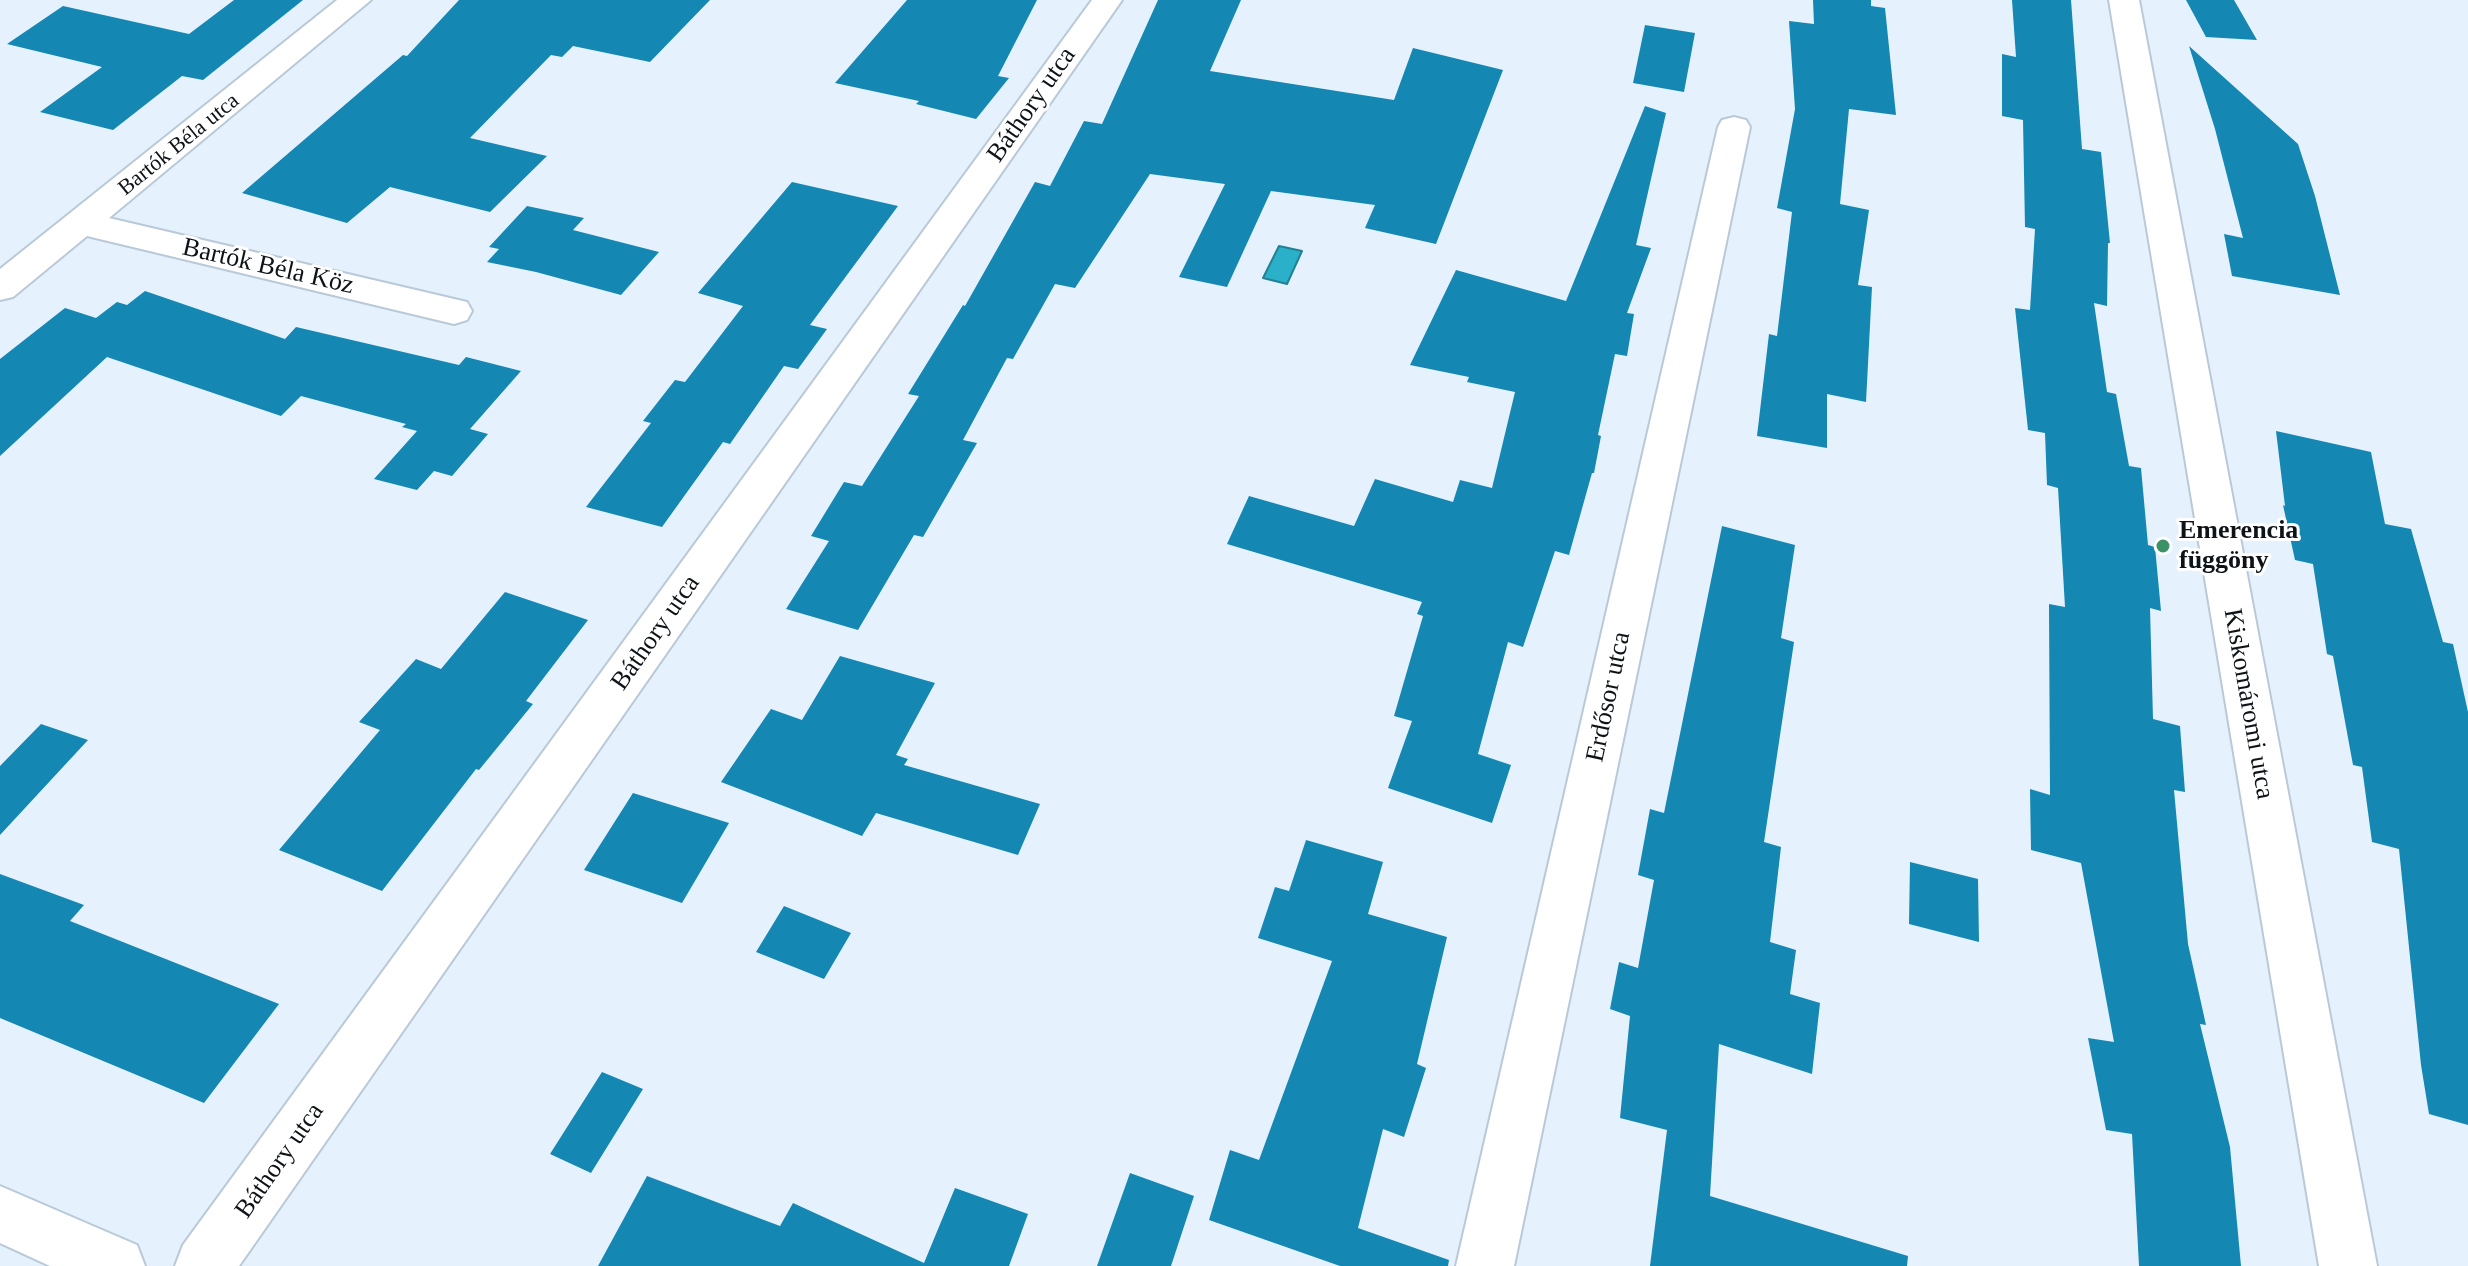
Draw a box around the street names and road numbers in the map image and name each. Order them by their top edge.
street label: Báthory utca [981,41,1083,169]
street label: Bartók Béla utca [113,88,245,202]
street label: Bartók Béla Köz [179,232,357,302]
street label: Báthory utca [605,569,707,697]
street label: Kiskomáromi utca [2216,606,2280,802]
street label: Erdősor utca [1580,629,1638,765]
street label: Báthory utca [229,1097,331,1225]

